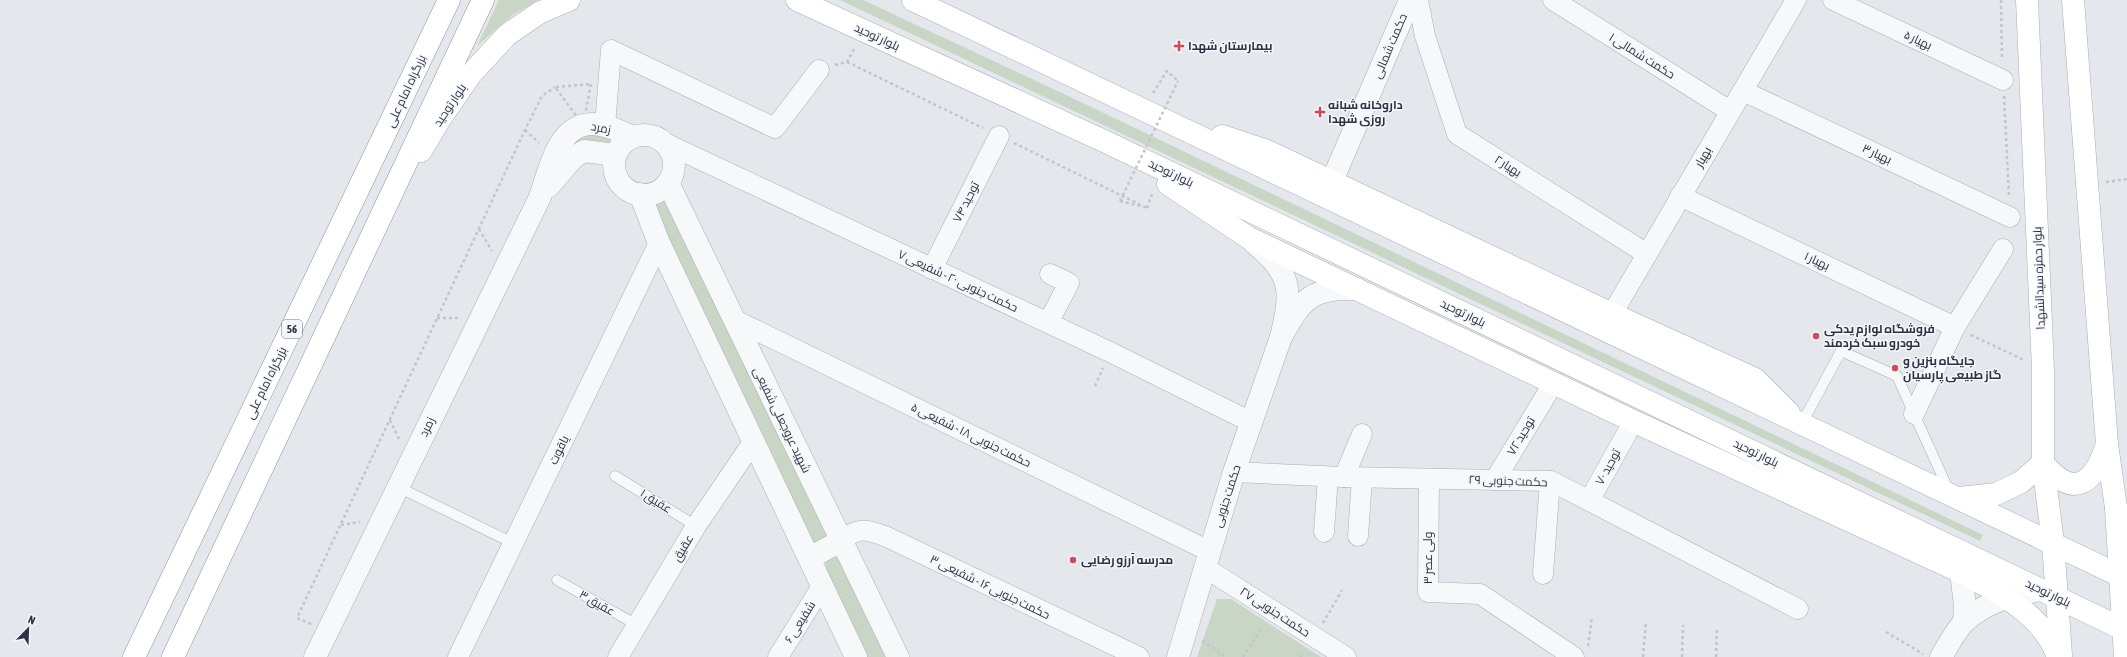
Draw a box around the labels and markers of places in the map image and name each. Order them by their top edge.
place label: بیمارستان شهدا [1188,39,1273,54]
marker: بیمارستان شهدا [1173,40,1185,52]
place label: داروخانه شبانه روزی شهدا [1328,98,1403,127]
marker: داروخانه شبانه روزی شهدا [1315,107,1325,117]
place label: فروشگاه لوازم یدکی خودرو سبک خردمند [1824,322,1935,351]
marker: فروشگاه لوازم یدکی خودرو سبک خردمند [1811,331,1821,341]
place label: جایگاه بنزین و گاز طبیعی پارسیان [1903,354,2001,384]
marker: جایگاه بنزین و گاز طبیعی پارسیان [1890,363,1900,373]
place label: مدرسه آرزو رضایی [1081,553,1173,568]
marker: مدرسه آرزو رضایی [1068,555,1078,565]

